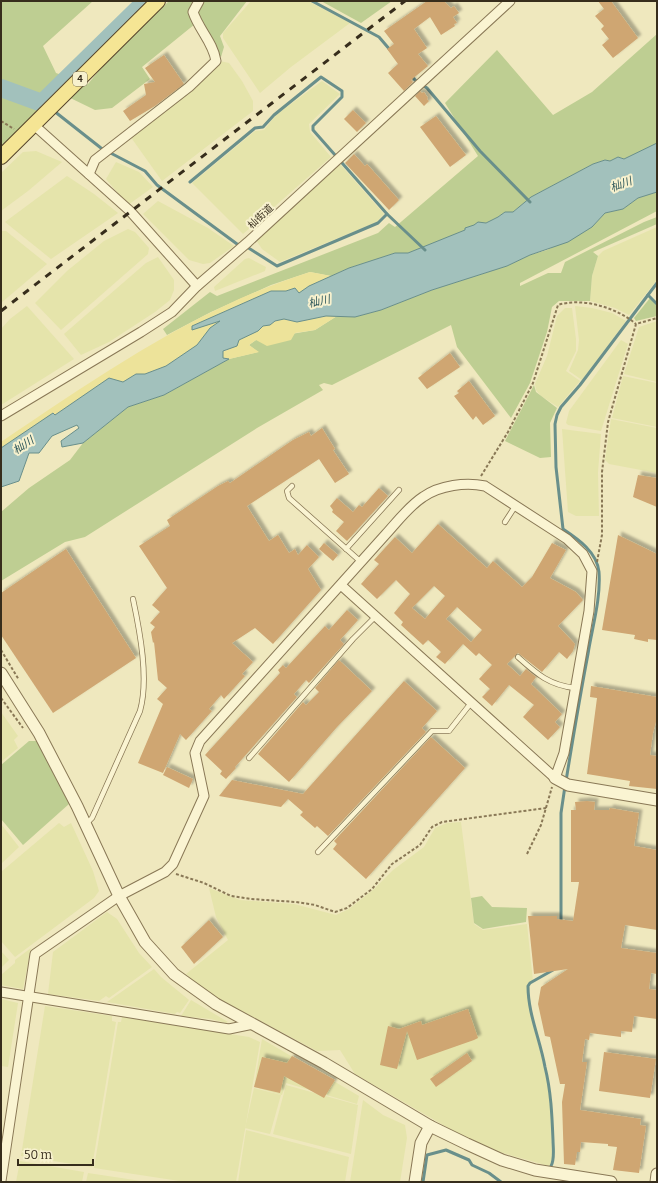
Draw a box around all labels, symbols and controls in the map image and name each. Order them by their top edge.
road number: 4 [73,72,87,86]
water label: 杣川 [609,174,635,194]
street label: 杣街道 [246,202,276,231]
water label: 杣川 [307,292,332,310]
water label: 杣川 [11,433,37,457]
scale bar [18,1141,93,1167]
text: 50 m [24,1148,53,1162]

